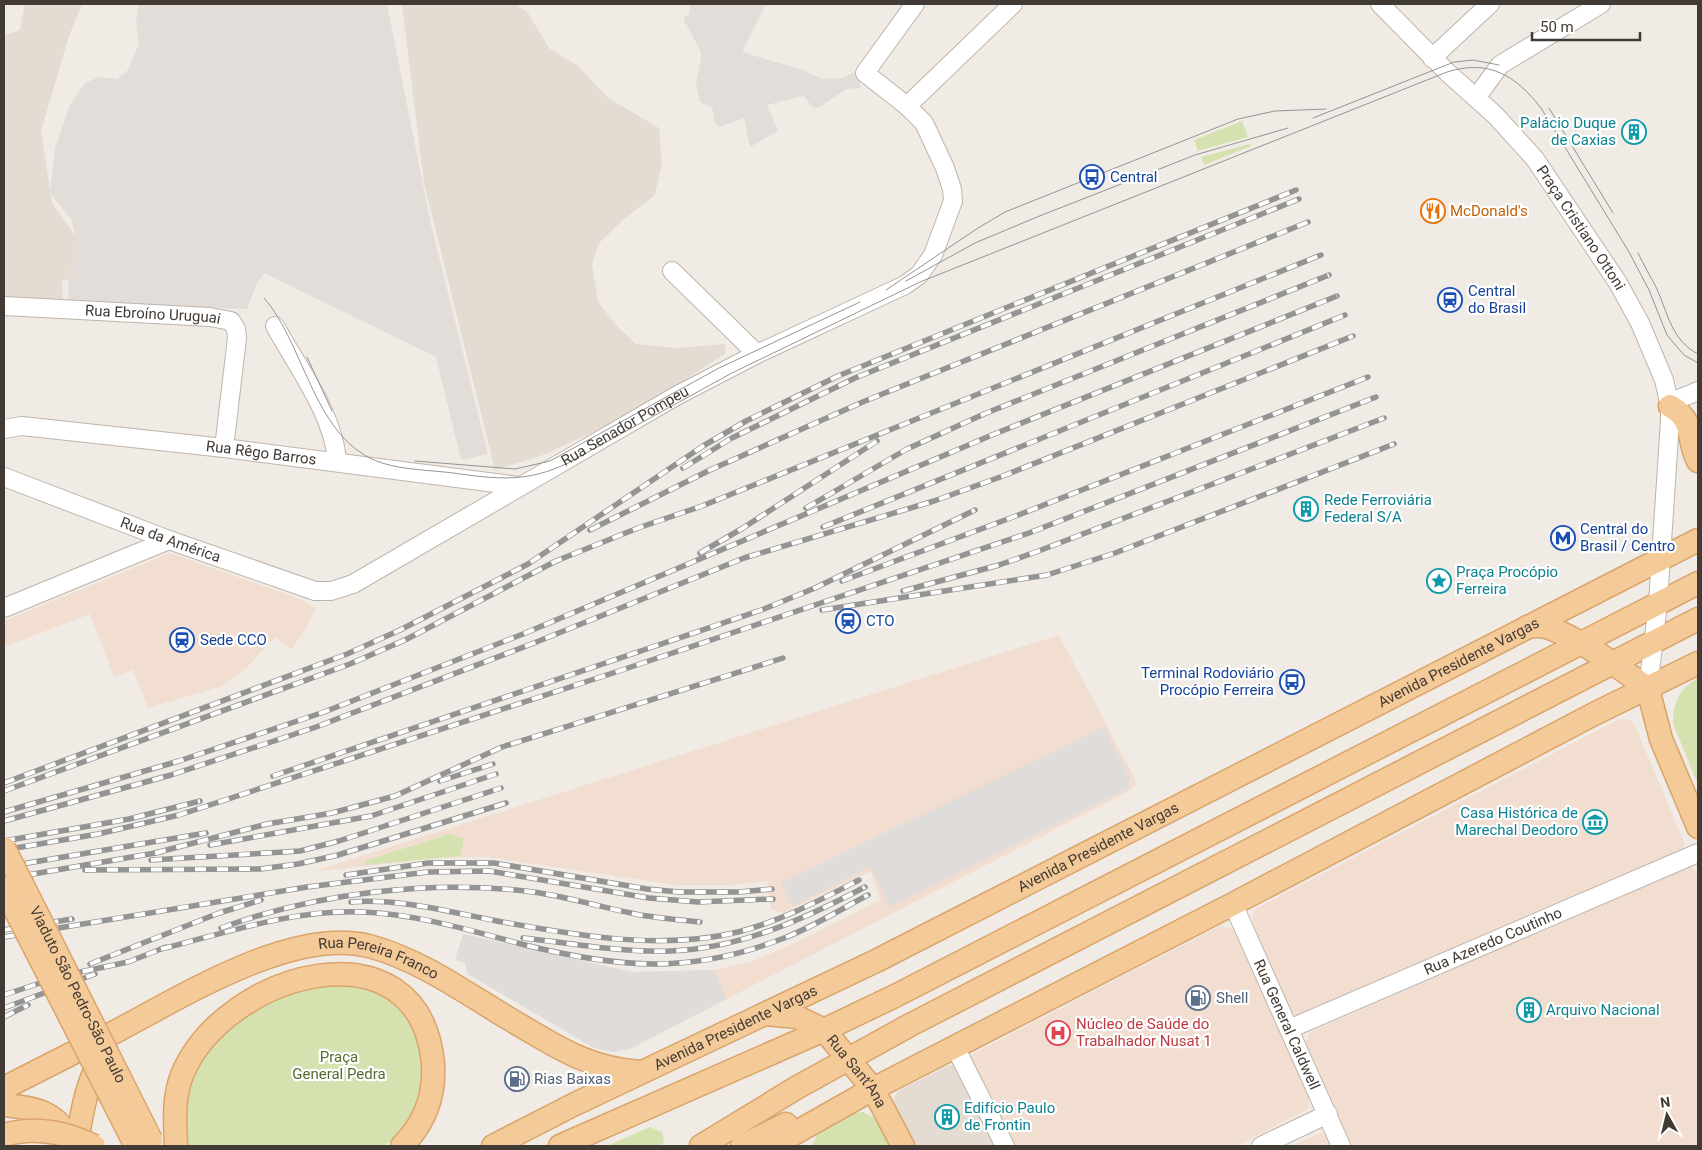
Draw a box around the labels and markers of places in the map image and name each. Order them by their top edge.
place label: Palácio Duque de Caxias [1520,114,1616,149]
building icon: Palácio Duque de Caxias [1621,119,1647,145]
bus stop icon: Central [1079,164,1105,190]
place label: Central [1110,168,1158,186]
restaurant icon: McDonald's [1420,198,1446,224]
place label: McDonald's [1450,202,1528,220]
place label: Central do Brasil [1468,282,1526,317]
station icon: Central do Brasil [1437,287,1463,313]
place label: Rede Ferroviária Federal S/A [1324,491,1432,526]
building icon: Rede Ferroviária Federal S/A [1293,496,1319,522]
place label: Central do Brasil / Centro [1580,520,1675,555]
metro station icon: Central do Brasil / Centro [1550,525,1576,551]
place label: Praça Procópio Ferreira [1456,563,1558,598]
place icon: Praça Procópio Ferreira [1426,568,1452,594]
station icon: CTO [835,608,861,634]
place label: CTO [866,612,895,630]
station icon: Sede CCO [169,627,195,653]
place label: Sede CCO [200,631,267,649]
place label: Terminal Rodoviário Procópio Ferreira [1141,664,1274,699]
bus stop icon: Terminal Rodoviário Procópio Ferreira [1279,669,1305,695]
place label: Casa Histórica de Marechal Deodoro [1455,804,1578,839]
museum icon: Casa Histórica de Marechal Deodoro [1582,809,1608,835]
fuel station icon: Shell [1185,985,1211,1011]
place label: Shell [1216,989,1248,1007]
building icon: Arquivo Nacional [1516,997,1542,1023]
place label: Arquivo Nacional [1546,1001,1660,1019]
place label: Núcleo de Saúde do Trabalhador Nusat 1 [1076,1015,1212,1050]
hospital icon: Núcleo de Saúde do Trabalhador Nusat 1 [1045,1020,1071,1046]
fuel station icon: Rias Baixas [504,1066,530,1092]
place label: Rias Baixas [534,1070,611,1088]
place label: Edifício Paulo de Frontin [964,1099,1055,1134]
building icon: Edifício Paulo de Frontin [934,1104,960,1130]

